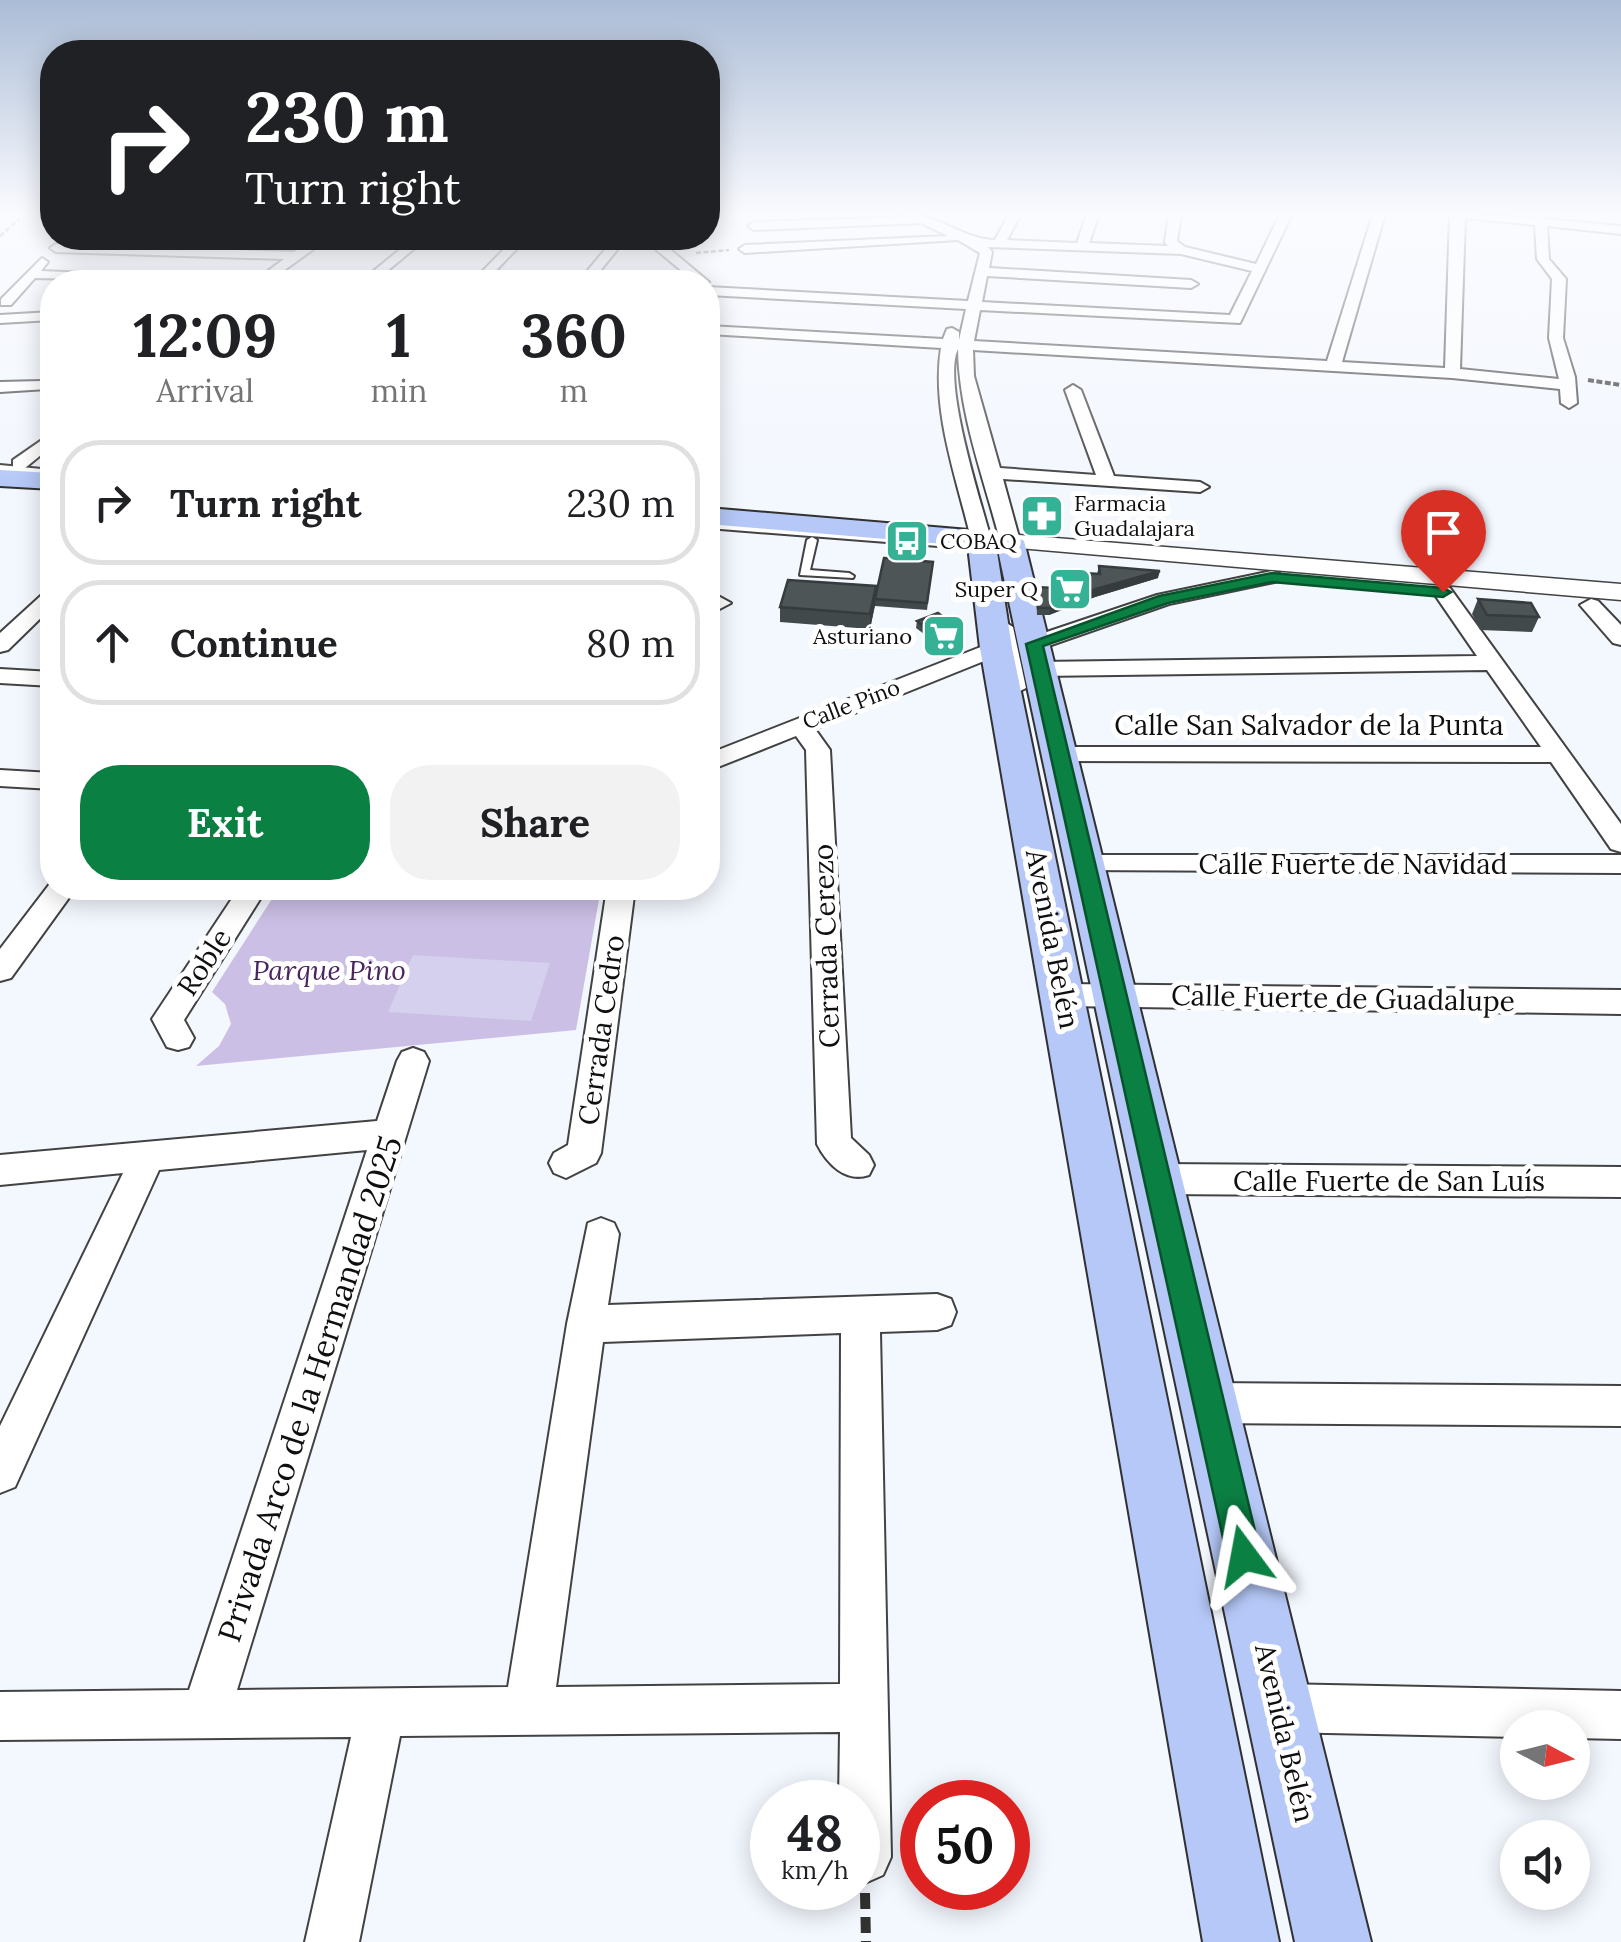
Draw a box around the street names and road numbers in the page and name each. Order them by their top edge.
street label: Calle Pino [798,673,904,735]
street label: Calle San Salvador de la Punta [1114,707,1504,743]
street label: Cerrada Cerezo [804,843,848,1049]
street label: Avenida Belén [1018,845,1088,1032]
street label: Calle Fuerte de Navidad [1199,846,1507,882]
street label: Roble [169,922,239,1002]
street label: Cerrada Cedro [570,933,632,1127]
street label: Calle Fuerte de Guadalupe [1171,977,1515,1019]
street label: Privada Arco de la Hermandad 2025 [208,1131,411,1647]
street label: Calle Fuerte de San Luís [1233,1163,1545,1199]
street label: Avenida Belén [1247,1639,1323,1826]

